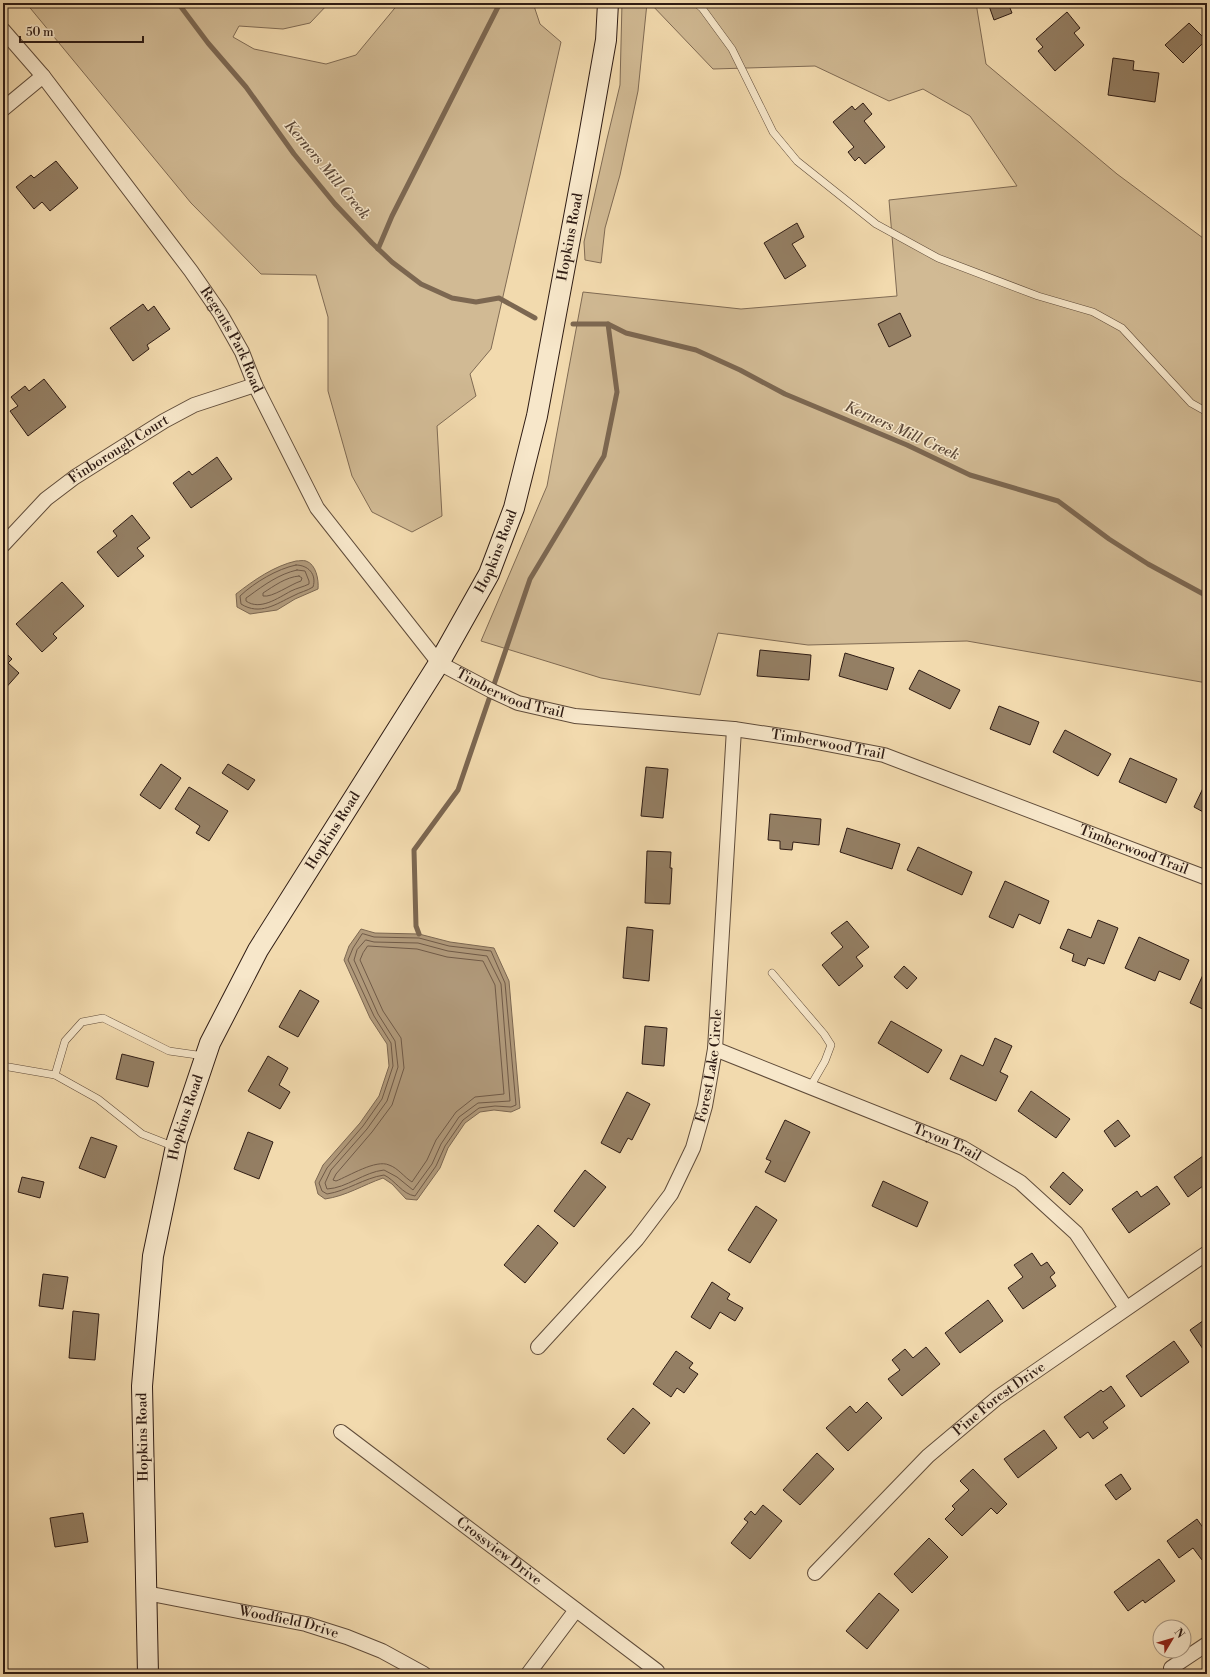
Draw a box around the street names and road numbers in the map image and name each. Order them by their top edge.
street label: Hopkins Road [553,192,587,282]
street label: Regents Park Road [196,283,267,396]
street label: Finborough Court [65,411,172,488]
street label: Hopkins Road [471,507,522,597]
street label: Timberwood Trail [453,664,566,722]
street label: Timberwood Trail [770,726,887,764]
street label: Hopkins Road [302,788,365,873]
street label: Timberwood Trail [1076,821,1191,879]
street label: Forest Lake Circle [692,1008,726,1125]
street label: Hopkins Road [164,1072,208,1162]
street label: Tryon Trail [910,1120,984,1166]
street label: Pine Forest Drive [949,1358,1049,1440]
street label: Hopkins Road [133,1392,153,1482]
street label: Crossview Drive [452,1513,545,1590]
street label: Woodfield Drive [237,1602,341,1643]

